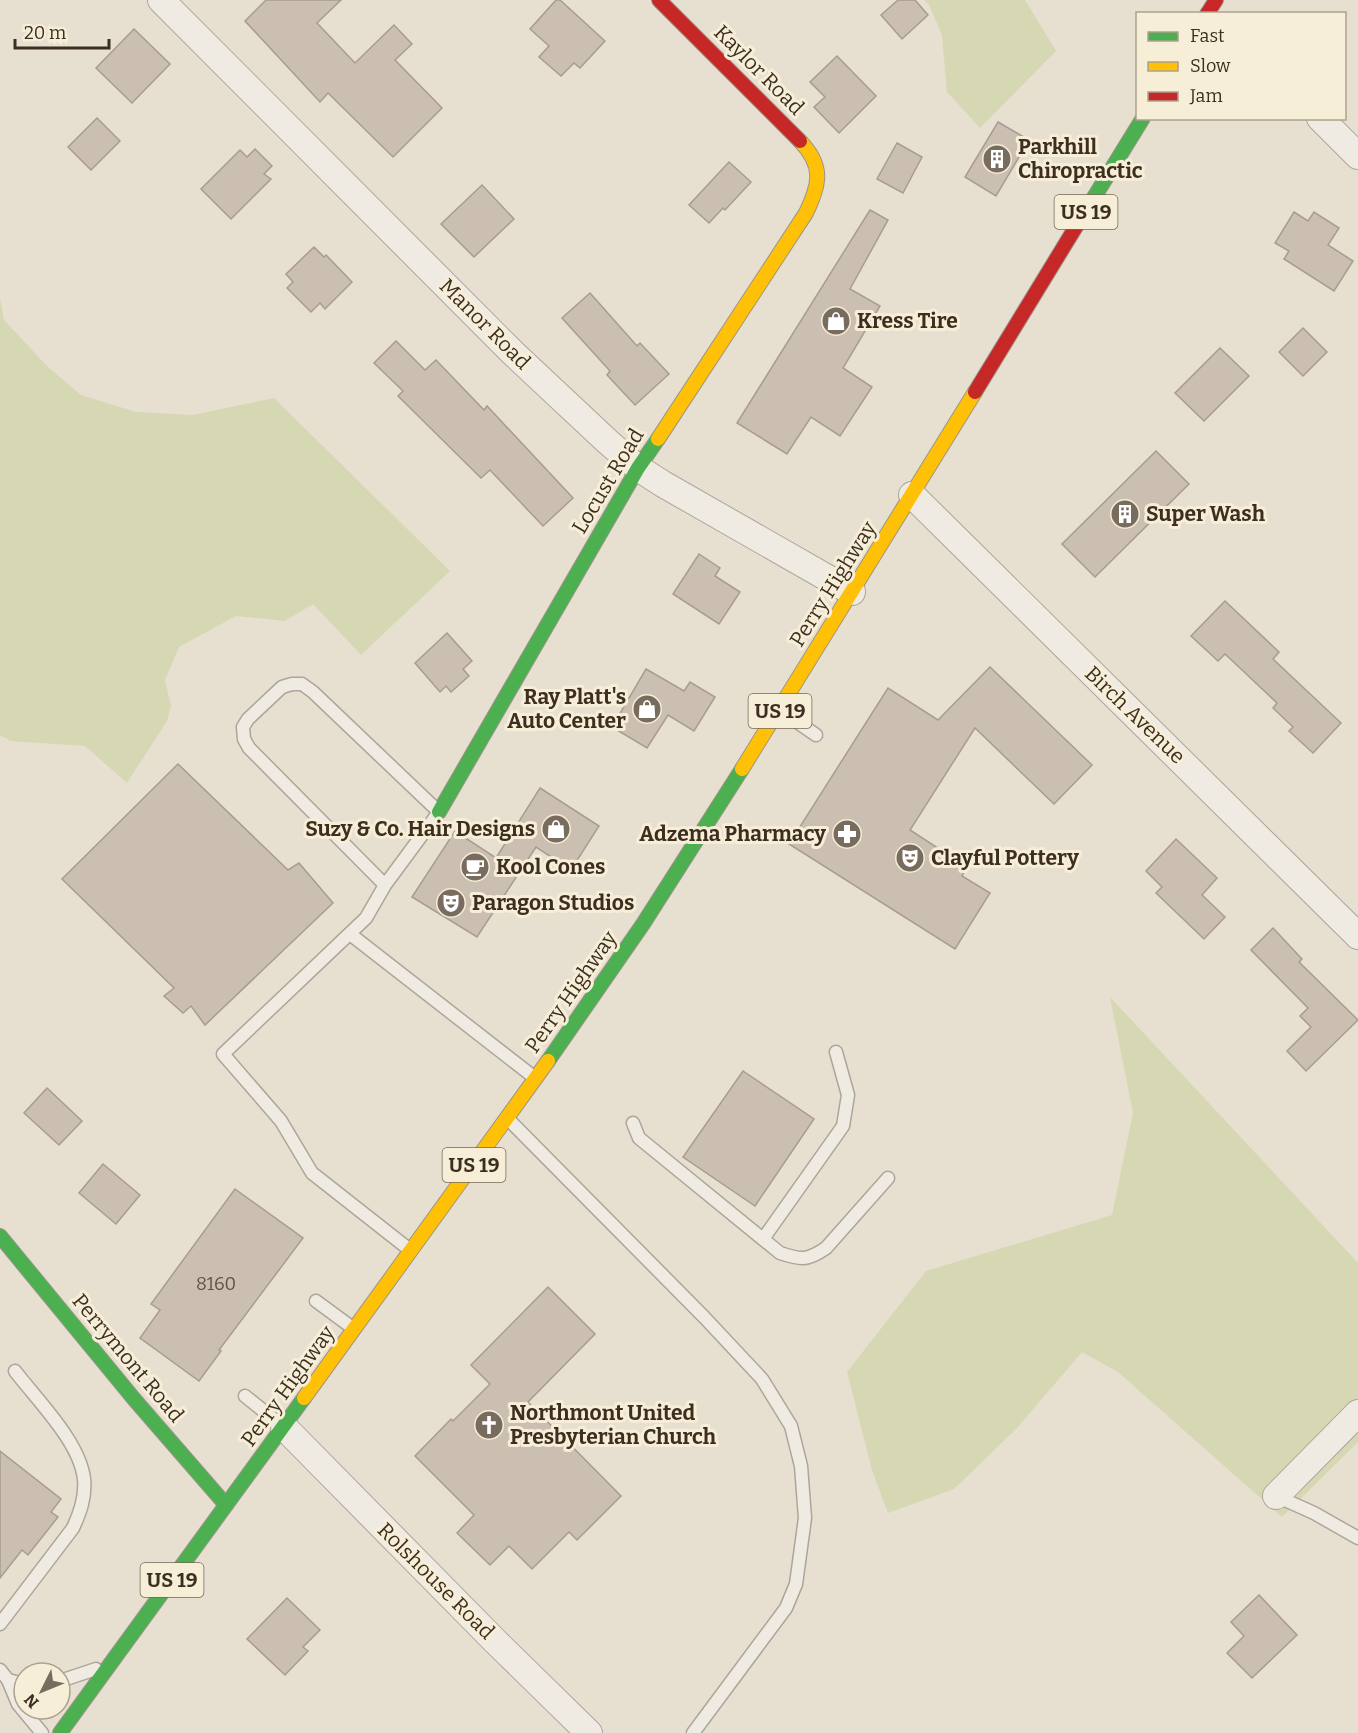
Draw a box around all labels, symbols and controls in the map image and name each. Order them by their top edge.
scale bar [15,12,110,50]
legend [1136,12,1346,120]
street label: Kaylor Road [709,20,809,120]
text: 20 m [24,22,66,44]
text: Fast [1190,25,1225,47]
text: Slow [1190,55,1231,77]
text: Jam [1189,85,1223,107]
place label: Parkhill Chiropractic [1018,134,1143,184]
building icon: Parkhill Chiropractic [981,143,1013,175]
road number: US 19 [1054,195,1118,229]
street label: Manor Road [434,273,536,375]
shop icon: Kress Tire [820,305,852,337]
place label: Kress Tire [857,308,958,334]
street label: Locust Road [566,424,650,538]
building icon: Super Wash [1109,498,1141,530]
place label: Super Wash [1146,501,1266,527]
street label: Perry Highway [784,516,882,651]
street label: Birch Avenue [1079,661,1191,769]
place label: Ray Platt's Auto Center [507,684,626,734]
shop icon: Ray Platt's Auto Center [631,693,663,725]
road number: US 19 [748,694,812,728]
shop icon: Suzy & Co. Hair Designs [540,813,572,845]
place label: Suzy & Co. Hair Designs [305,816,535,842]
pharmacy icon: Adzema Pharmacy [831,818,863,850]
place label: Adzema Pharmacy [639,821,826,847]
theatre icon: Clayful Pottery [894,842,926,874]
place label: Clayful Pottery [931,845,1079,871]
cafe icon: Kool Cones [459,851,491,883]
place label: Kool Cones [496,854,605,880]
theatre icon: Paragon Studios [435,887,467,919]
place label: Paragon Studios [472,890,634,916]
street label: Perry Highway [519,925,623,1058]
road number: US 19 [442,1148,506,1182]
house number: 8160 [196,1273,236,1295]
street label: Perrymont Road [67,1288,189,1428]
street label: Perry Highway [236,1320,341,1451]
place label: Northmont United Presbyterian Church [510,1400,717,1450]
church icon: Northmont United Presbyterian Church [473,1409,505,1441]
street label: Rolshouse Road [372,1517,500,1645]
road number: US 19 [140,1563,204,1597]
north arrow [12,1661,72,1721]
text: N [20,1690,43,1712]

